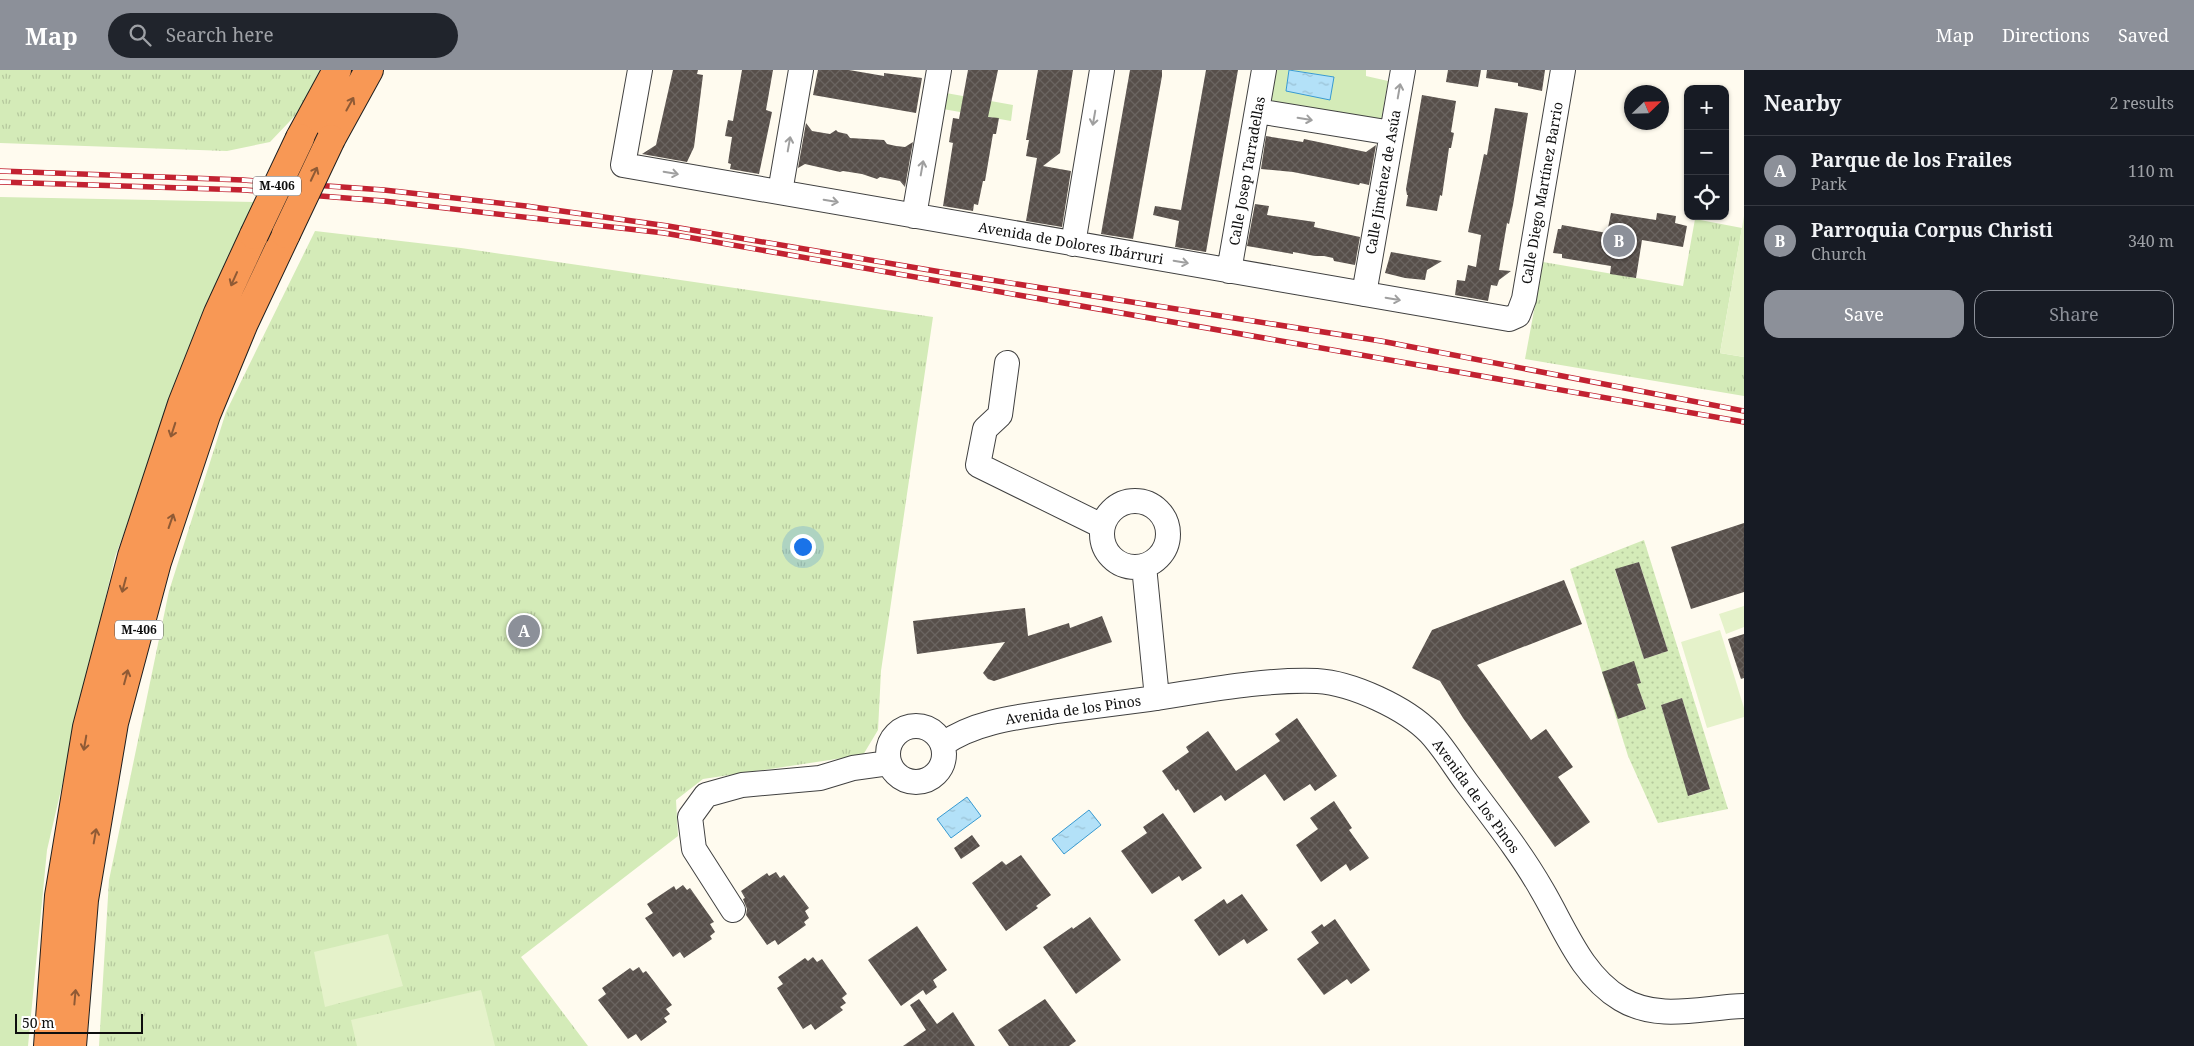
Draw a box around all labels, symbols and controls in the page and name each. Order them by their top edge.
search box [108,13,458,58]
text: Map [25,19,78,52]
icon: search [126,21,154,49]
text: Search here [166,22,274,48]
text: Map [1936,23,1974,47]
text: Directions [2002,23,2090,47]
text: Saved [2118,23,2169,47]
one-way arrow [1395,84,1405,100]
north arrow [1624,85,1669,130]
map controls [1684,85,1729,220]
button: + [1684,85,1729,130]
text: Nearby [1764,89,1842,117]
text: 2 results [2110,92,2174,114]
street label: Calle Josep Tarradellas [1224,95,1269,247]
one-way arrow [345,97,355,112]
street label: Calle Diego Martínez Barrio [1516,100,1567,286]
street label: Calle Jiménez de Asúa [1360,108,1405,256]
one-way arrow [1089,110,1099,126]
one-way arrow [1297,114,1313,124]
button: − [1684,130,1729,175]
one-way arrow [784,137,794,153]
text: Parque de los Frailes [1811,147,2012,173]
one-way arrow [918,160,928,176]
text: A [1774,160,1786,182]
text: 110 m [2128,160,2174,182]
one-way arrow [310,167,319,182]
one-way arrow [663,169,679,179]
text: Park [1811,173,1847,195]
button: locate [1684,175,1729,220]
road number: M-406 [253,176,301,195]
one-way arrow [823,197,839,207]
street label: Avenida de Dolores Ibárruri [977,217,1166,268]
text: Parroquia Corpus Christi [1811,217,2053,243]
pin: B [1603,222,1635,260]
text: B [1775,230,1785,252]
text: 340 m [2128,230,2174,252]
text: Church [1811,243,1867,265]
one-way arrow [1173,258,1189,268]
one-way arrow [228,271,238,286]
button: Save [1764,290,1964,338]
button: Share [1974,290,2174,338]
one-way arrow [1384,295,1400,305]
one-way arrow [168,422,178,438]
one-way arrow [167,513,176,529]
your location [790,534,816,560]
one-way arrow [119,576,128,592]
pin: A [508,612,540,650]
road number: M-406 [115,620,163,640]
one-way arrow [122,669,132,685]
street label: Avenida de los Pinos [1004,691,1142,728]
one-way arrow [79,734,89,750]
street label: Avenida de los Pinos [1429,735,1524,857]
one-way arrow [90,829,100,845]
one-way arrow [71,990,80,1006]
scale bar [15,1011,142,1034]
text: 50 m [22,1013,55,1032]

